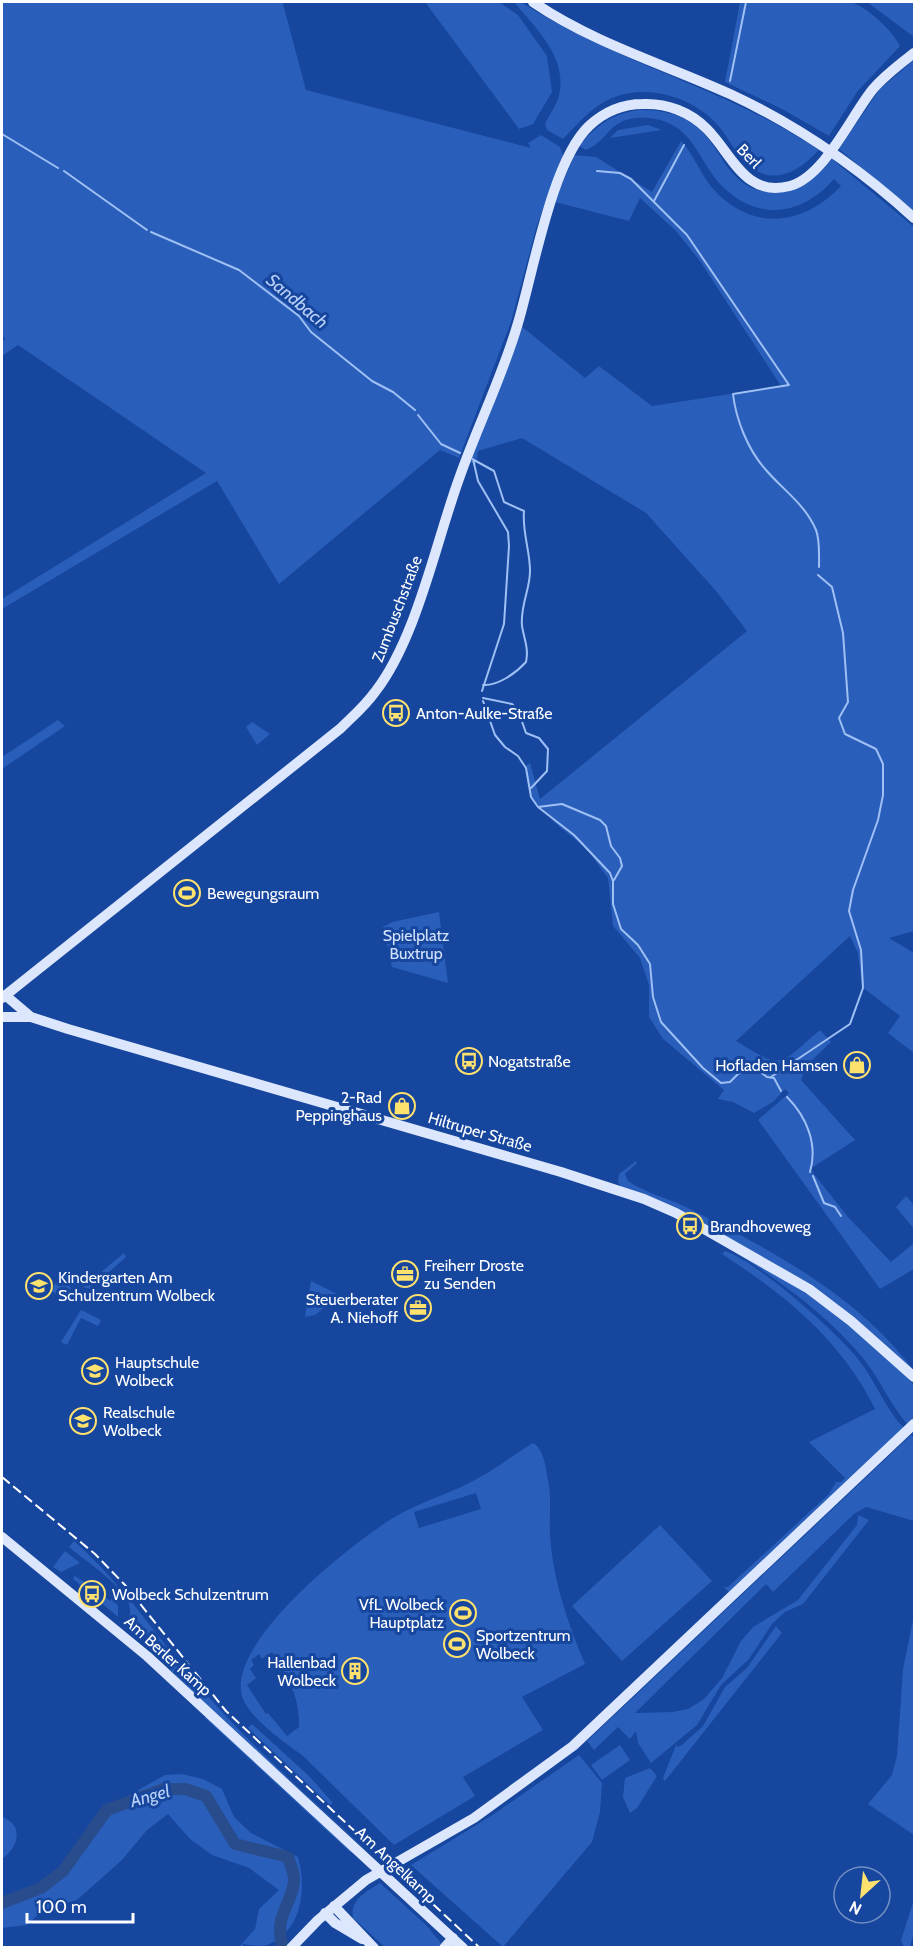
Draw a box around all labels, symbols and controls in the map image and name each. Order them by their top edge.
street label: Berl [733,140,765,172]
water label: Sandbach [262,269,332,333]
street label: Zumbuschstraße [368,553,426,665]
bus stop icon: Anton-Aulke-Straße [381,698,411,728]
place label: Anton-Aulke-Straße [416,704,552,723]
sports icon: Bewegungsraum [172,878,202,908]
place label: Bewegungsraum [207,884,319,903]
park label: Spielplatz Buxtrup [383,926,450,963]
bus stop icon: Nogatstraße [454,1046,484,1076]
shop icon: Hofladen Hamsen [842,1050,872,1080]
place label: Nogatstraße [488,1052,571,1071]
place label: Hofladen Hamsen [715,1056,838,1075]
place label: 2-Rad Peppinghaus [295,1088,382,1125]
shop icon: 2-Rad Peppinghaus [387,1091,417,1121]
street label: Hiltruper Straße [426,1108,534,1156]
bus stop icon: Brandhoveweg [675,1211,705,1241]
place label: Brandhoveweg [710,1217,812,1236]
place label: Freiherr Droste zu Senden [424,1256,524,1293]
office icon: Freiherr Droste zu Senden [390,1259,420,1289]
place label: Kindergarten Am Schulzentrum Wolbeck [58,1268,216,1305]
school or university icon: Kindergarten Am Schulzentrum Wolbeck [24,1271,54,1301]
place label: Steuerberater A. Niehoff [306,1290,399,1327]
office icon: Steuerberater A. Niehoff [403,1293,433,1323]
place label: Hauptschule Wolbeck [115,1353,199,1390]
school or university icon: Hauptschule Wolbeck [80,1356,110,1386]
place label: Realschule Wolbeck [103,1403,175,1440]
school or university icon: Realschule Wolbeck [68,1406,98,1436]
bus stop icon: Wolbeck Schulzentrum [77,1579,107,1609]
place label: Wolbeck Schulzentrum [112,1585,269,1604]
place label: VfL Wolbeck Hauptplatz [359,1595,445,1632]
sports icon: VfL Wolbeck Hauptplatz [448,1598,478,1628]
street label: Am Berler Kamp [121,1612,215,1700]
place label: Sportzentrum Wolbeck [476,1626,571,1663]
sports icon: Sportzentrum Wolbeck [442,1629,472,1659]
place label: Hallenbad Wolbeck [267,1653,337,1690]
building icon: Hallenbad Wolbeck [340,1656,370,1686]
water label: Angel [127,1780,173,1812]
street label: Am Angelkamp [352,1823,441,1907]
north arrow [832,1865,892,1925]
scale bar [27,1886,134,1924]
text: 100 m [36,1896,87,1918]
text: N [846,1897,865,1919]

